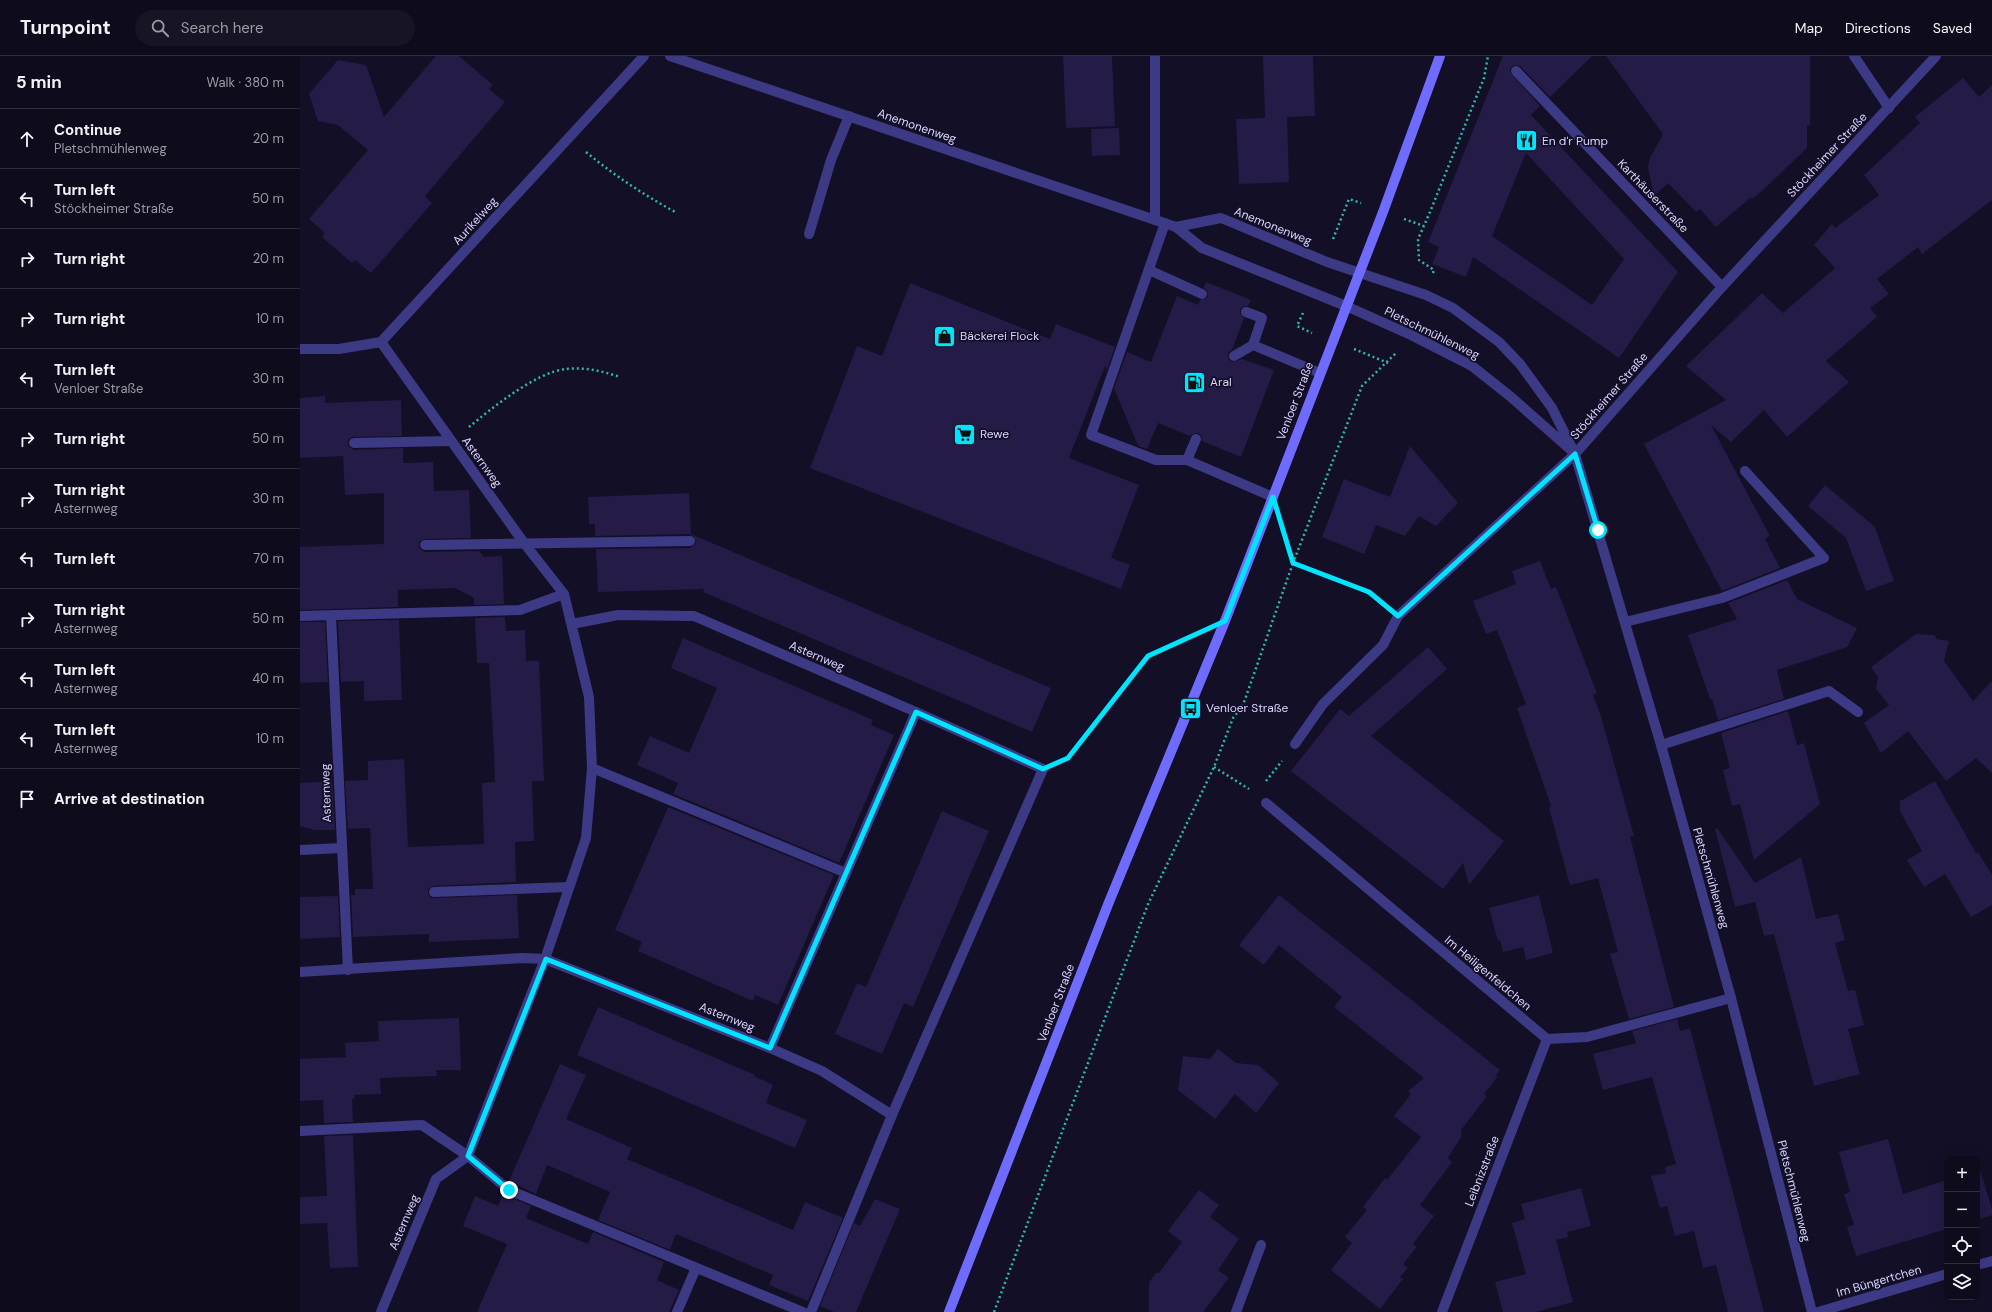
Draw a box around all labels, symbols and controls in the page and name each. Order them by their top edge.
search box [135,10,415,46]
text: Turnpoint [20,15,111,40]
icon: search [149,17,171,39]
text: Search here [181,18,264,38]
text: Map [1795,19,1823,37]
text: Directions [1845,19,1911,37]
text: Saved [1933,19,1972,37]
text: 5 min [16,71,62,93]
text: Walk · 380 m [207,74,284,91]
street label: Anemonenweg [875,105,959,147]
street label: Stöckheimer Straße [1783,109,1871,201]
text: Continue [54,120,122,140]
icon: ahead [16,128,38,150]
restaurant icon: En d'r Pump [1514,128,1540,154]
text: 20 m [253,130,284,147]
place label: En d'r Pump [1542,133,1608,149]
text: Pletschmühlenweg [54,140,167,157]
street label: Karthäuserstraße [1614,156,1692,236]
text: Turn left [54,180,115,200]
icon: left [16,188,38,210]
text: 50 m [252,190,284,207]
street label: Aurikelweg [449,193,501,248]
text: Stöckheimer Straße [54,200,174,217]
street label: Anemonenweg [1232,203,1315,249]
icon: right [16,248,38,270]
text: Turn right [54,249,125,269]
text: 20 m [253,250,284,267]
street label: Pletschmühlenweg [1382,303,1483,363]
icon: right [16,308,38,330]
text: Turn right [54,309,125,329]
text: 10 m [256,310,284,327]
shop icon: Bäckerei Flock [931,323,957,349]
place label: Bäckerei Flock [960,328,1039,344]
street label: Stöckheimer Straße [1567,349,1651,443]
street label: Venloer Straße [1273,359,1317,442]
text: Turn left [54,360,115,380]
icon: left [16,368,38,390]
fuel station icon: Aral [1182,369,1208,395]
text: 30 m [252,370,284,387]
place label: Aral [1210,374,1232,390]
text: Venloer Straße [54,380,143,397]
supermarket icon: Rewe [952,421,978,447]
place label: Rewe [980,426,1009,442]
icon: right [16,428,38,450]
text: Turn right [54,429,125,449]
text: 50 m [252,430,284,447]
street label: Asternweg [458,434,506,491]
text: Turn right [54,480,125,500]
icon: right [16,488,38,510]
text: 30 m [252,490,284,507]
text: Asternweg [54,500,118,517]
route start [1589,521,1607,539]
icon: left [16,548,38,570]
text: Turn left [54,549,115,569]
text: 70 m [253,550,284,567]
text: Turn right [54,600,125,620]
icon: right [16,608,38,630]
text: 50 m [252,610,284,627]
text: Asternweg [54,620,118,637]
street label: Asternweg [787,637,847,675]
text: Turn left [54,660,115,680]
icon: left [16,668,38,690]
text: 40 m [252,670,284,687]
text: Asternweg [54,680,118,697]
bus stop icon: Venloer Straße [1177,695,1203,721]
place label: Venloer Straße [1206,700,1289,716]
text: Turn left [54,720,115,740]
icon: left [16,728,38,750]
text: 10 m [256,730,284,747]
text: Asternweg [54,740,118,757]
street label: Asternweg [317,763,335,823]
icon: arrive [16,788,38,810]
text: Arrive at destination [54,789,205,809]
street label: Pletschmühlenweg [1689,826,1733,930]
street label: Im Heiligenfeldchen [1441,932,1535,1014]
street label: Venloer Straße [1034,961,1078,1044]
street label: Asternweg [697,999,758,1036]
street label: Leibnizstraße [1461,1133,1503,1209]
street label: Pletschmühlenweg [1774,1139,1814,1244]
map controls [1944,1156,1980,1300]
button: + [1944,1156,1980,1192]
route end [500,1181,518,1199]
street label: Asternweg [385,1192,423,1252]
button: − [1944,1192,1980,1228]
button: locate [1944,1228,1980,1264]
street label: Im Büngertchen [1835,1261,1923,1301]
button: layers [1944,1264,1980,1300]

